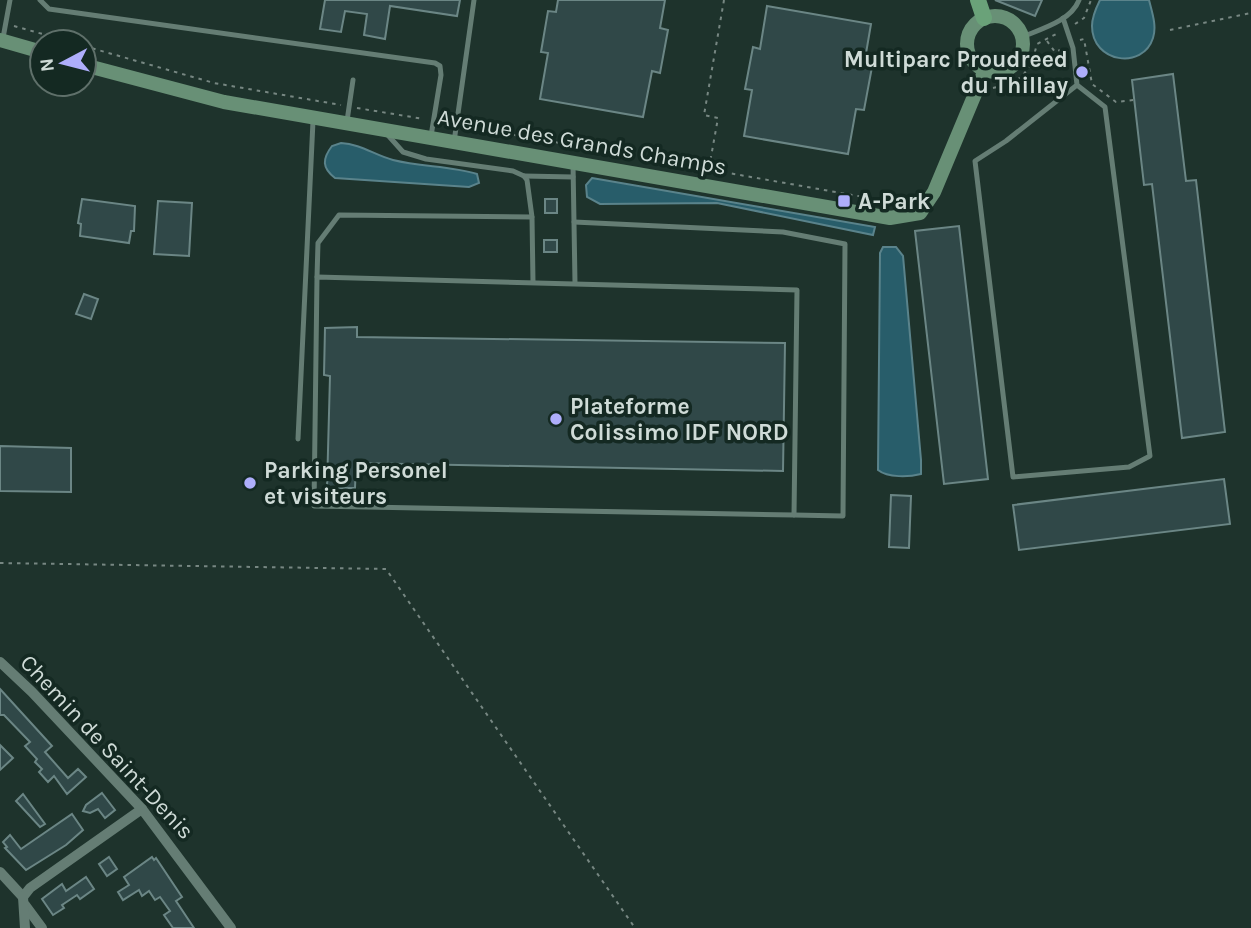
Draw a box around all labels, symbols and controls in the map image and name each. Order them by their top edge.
north arrow [28,28,98,98]
place label: Multiparc Proudreed du Thillay [844,46,1068,99]
text: N [35,57,59,73]
marker: Multiparc Proudreed du Thillay [1074,64,1090,80]
street label: Avenue des Grands Champs [436,103,728,181]
place label: A-Park [858,188,931,215]
marker: A-Park [836,193,852,209]
place label: Plateforme Colissimo IDF NORD [570,393,789,446]
marker: Plateforme Colissimo IDF NORD [548,411,564,427]
place label: Parking Personel et visiteurs [264,457,448,510]
marker: Parking Personel et visiteurs [242,475,258,491]
street label: Chemin de Saint-Denis [15,649,199,845]

